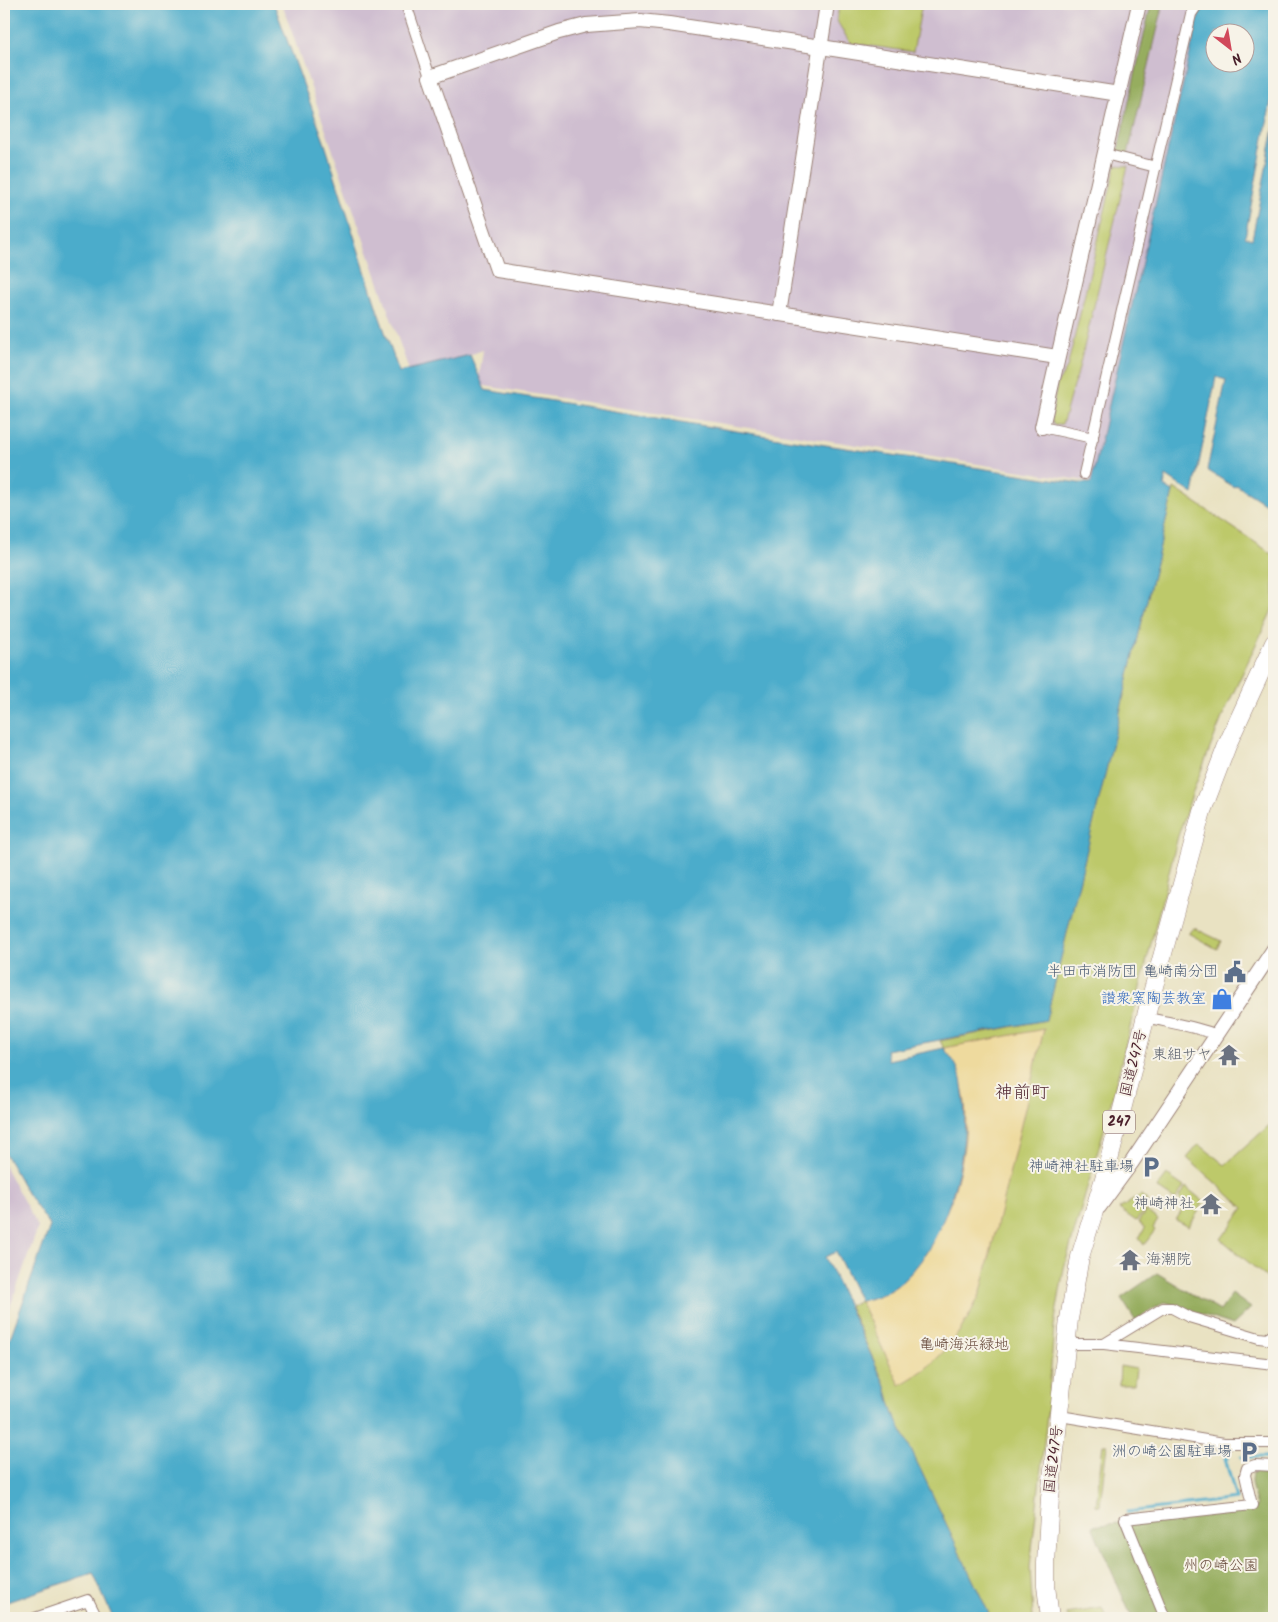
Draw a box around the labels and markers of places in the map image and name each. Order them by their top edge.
public building icon: 半田市消防団 亀崎南分団 [1222,959,1248,985]
place label: 半田市消防団 亀崎南分団 [1047,960,1218,984]
shop icon: 讃衆窯陶芸教室 [1209,986,1235,1012]
place label: 讃衆窯陶芸教室 [1101,987,1206,1011]
temple icon: 東組サヤ [1216,1042,1242,1068]
place label: 東組サヤ [1152,1043,1212,1067]
parking icon: 神崎神社駐車場 [1138,1154,1164,1180]
place label: 神崎神社駐車場 [1029,1155,1134,1179]
temple icon: 神崎神社 [1198,1191,1224,1217]
place label: 神崎神社 [1134,1192,1194,1216]
temple icon: 海潮院 [1117,1247,1143,1273]
place label: 海潮院 [1146,1248,1191,1272]
parking icon: 洲の崎公園駐車場 [1236,1439,1262,1465]
place label: 洲の崎公園駐車場 [1112,1440,1232,1464]

